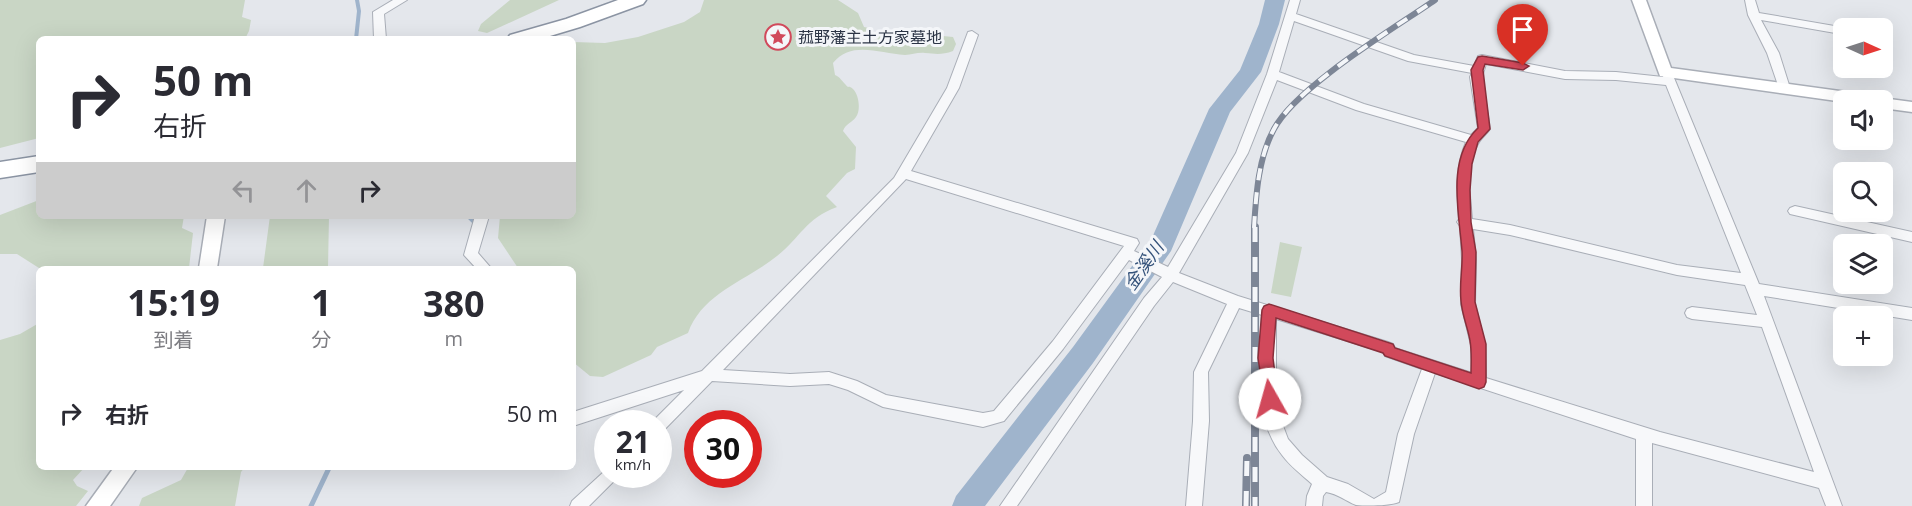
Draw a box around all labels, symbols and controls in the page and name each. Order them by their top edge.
pin [1497,4,1548,66]
icon: arrive [1506,13,1539,46]
north arrow [1833,18,1893,78]
map controls [1833,18,1893,366]
place icon: 菰野藩主土方家墓地 [763,22,793,52]
place label: 菰野藩主土方家墓地 [798,26,942,48]
text: 50 m [153,51,253,108]
icon: right [54,60,132,138]
button: sound [1833,90,1893,150]
text: 右折 [153,107,207,144]
button: search [1833,162,1893,222]
icon: left [227,174,260,207]
icon: ahead [290,174,323,207]
icon: right [353,174,386,207]
button: layers [1833,234,1893,294]
water label: 金溪川 [1118,235,1170,294]
text: 15:19 [127,278,220,327]
text: 1 [311,278,332,327]
text: 380 [423,279,485,328]
button: + [1833,306,1893,366]
text: m [445,325,463,352]
text: 到着 [154,326,194,353]
text: 分 [311,326,331,353]
position arrow [1238,367,1302,431]
icon: right [54,397,87,430]
text: 50 m [507,398,558,428]
text: 右折 [105,399,149,429]
speed limit sign: 30 [684,410,762,488]
text: 21 [616,421,650,462]
text: km/h [615,454,651,474]

